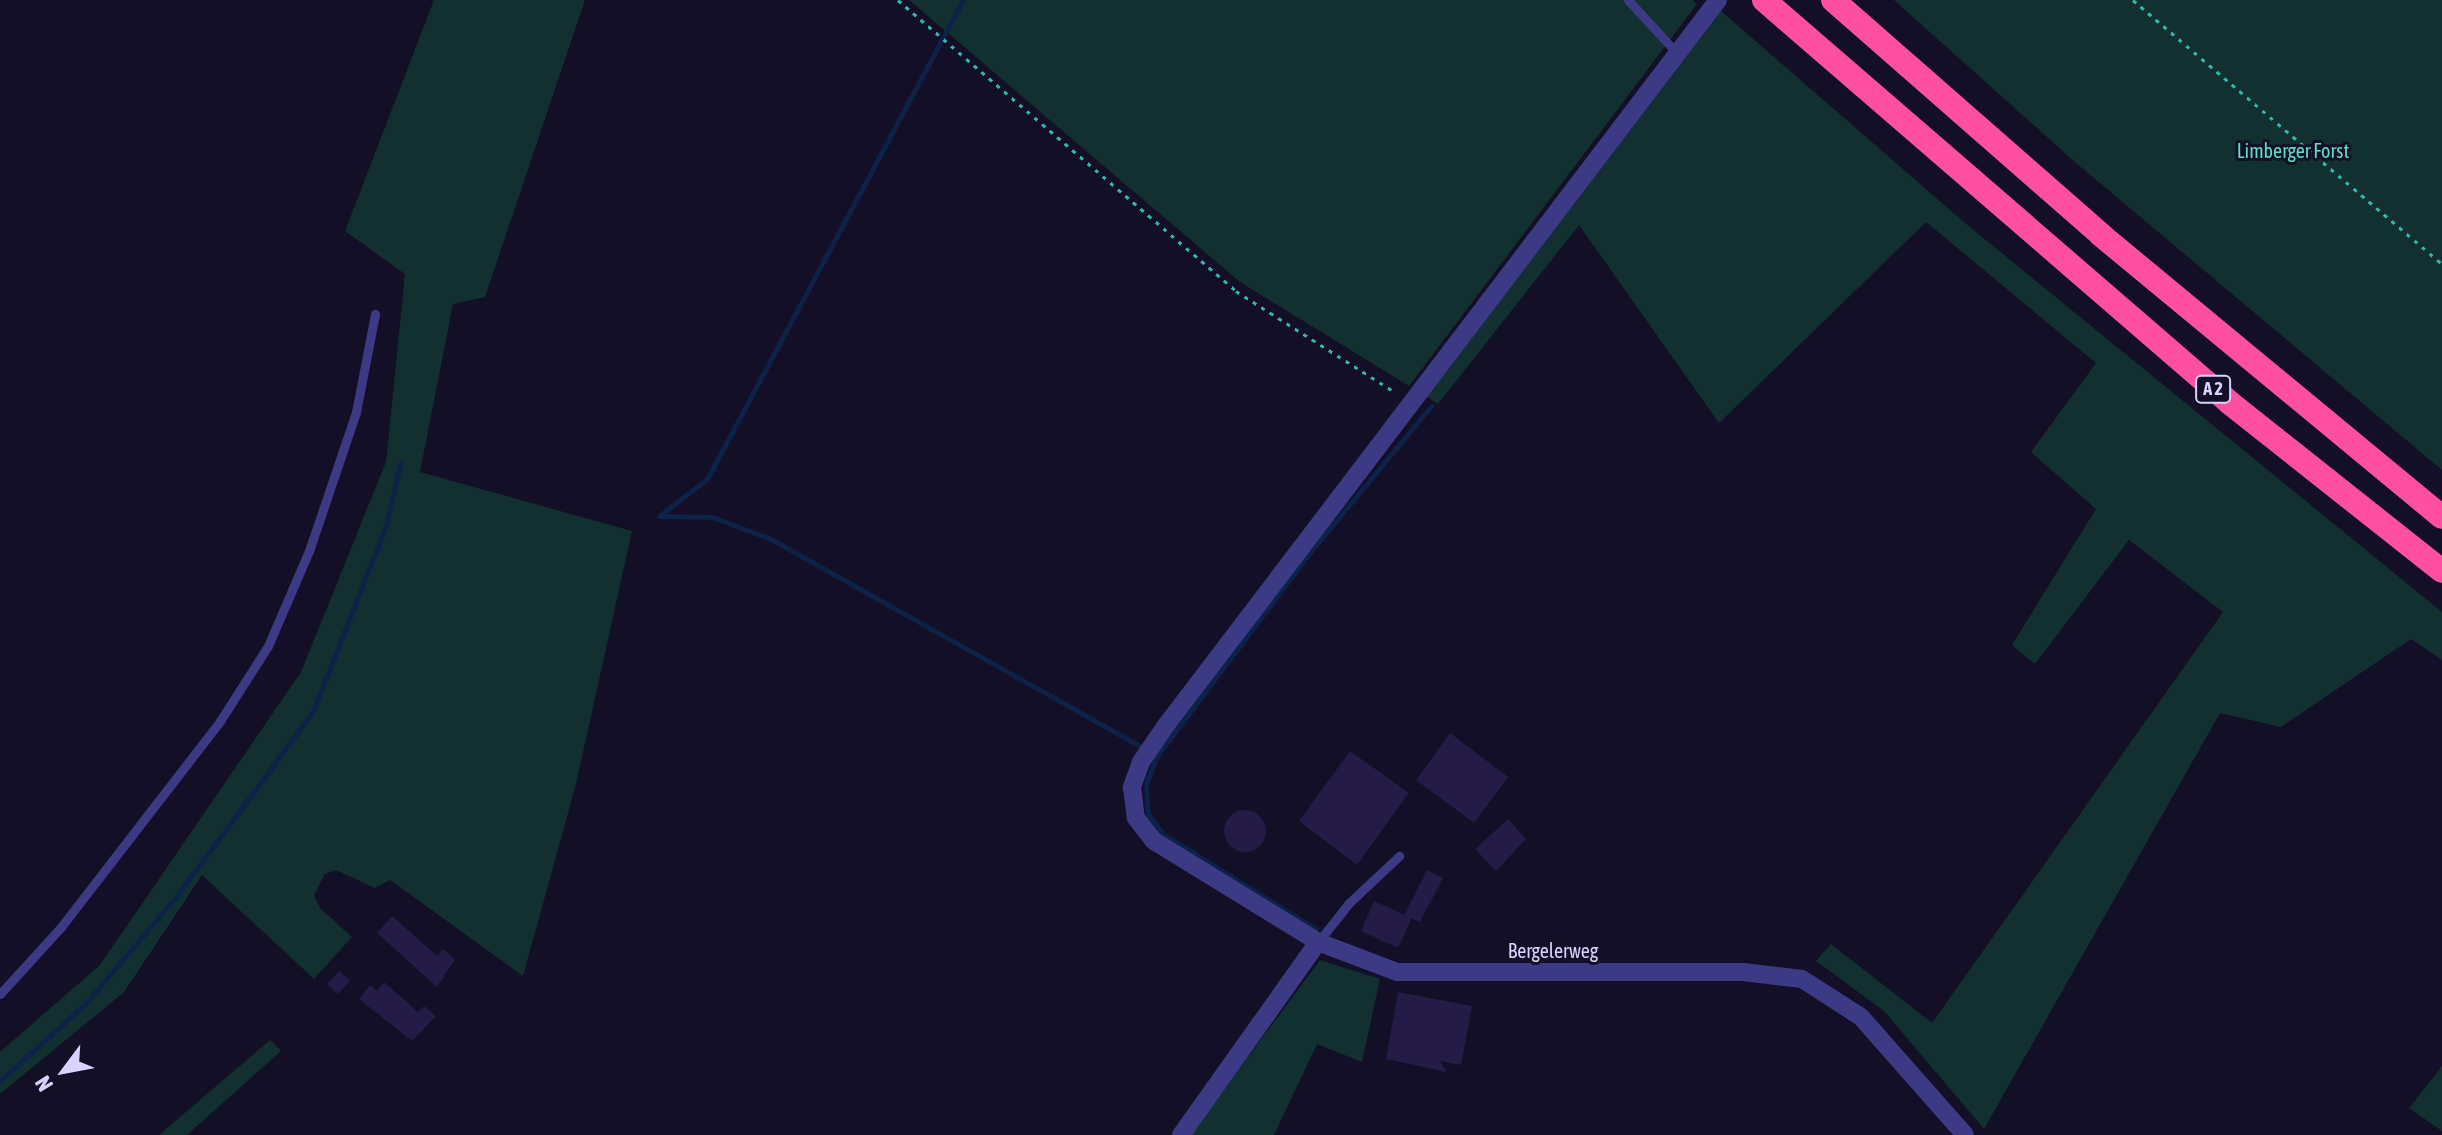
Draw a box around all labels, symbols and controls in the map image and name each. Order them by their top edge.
park label: Limberger Forst [2237,138,2349,162]
road number: A 2 [2195,375,2231,403]
street label: Bergelerweg [1508,938,1598,962]
north arrow [24,1031,104,1111]
text: N [29,1071,58,1096]

